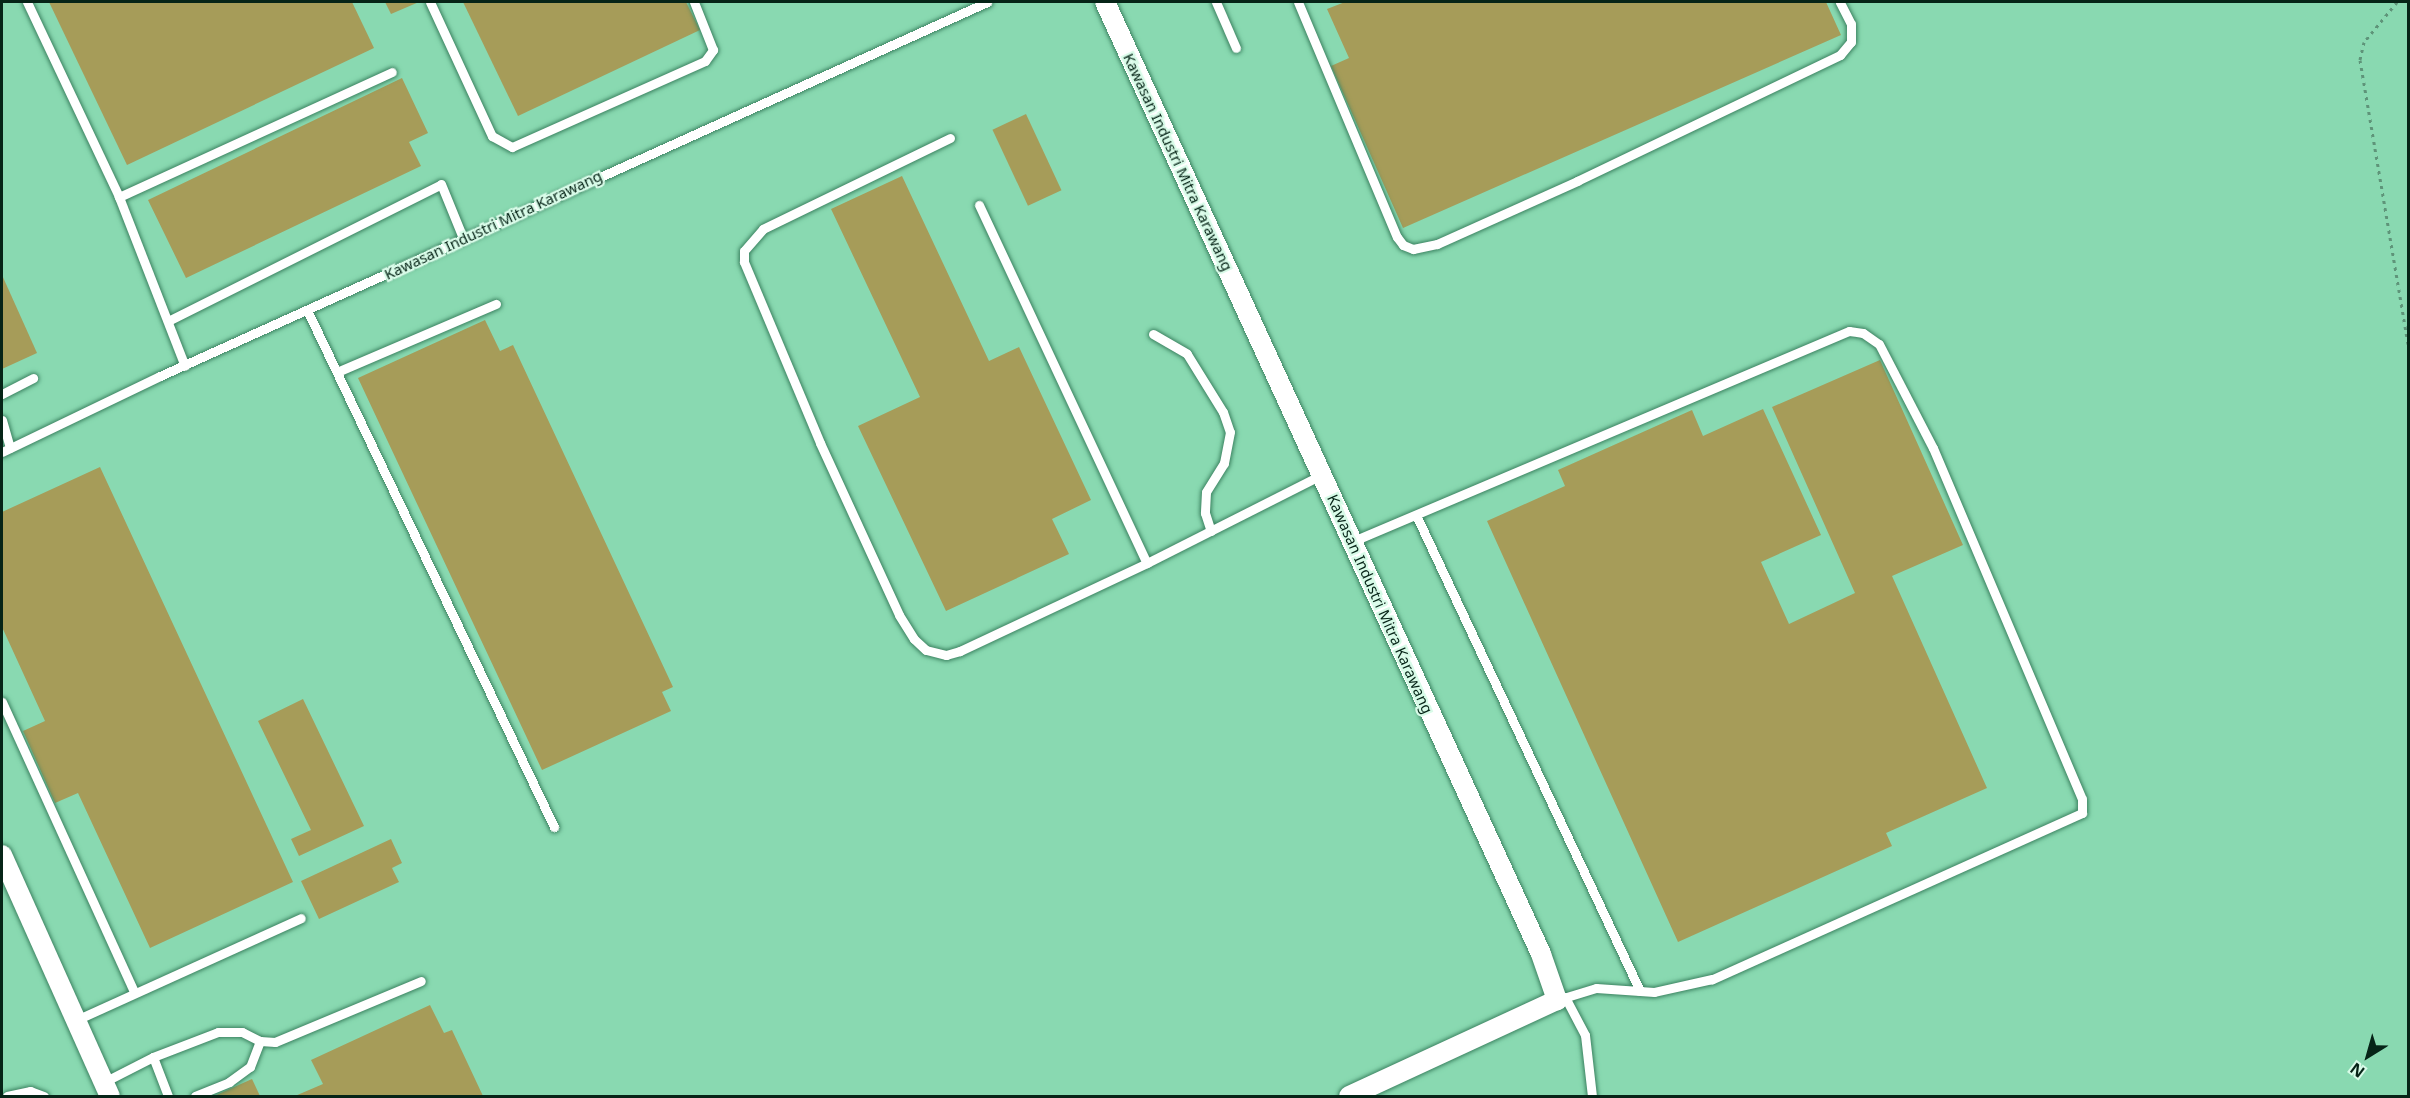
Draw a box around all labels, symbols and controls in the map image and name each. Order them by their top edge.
street label: Kawasan Industri Mitra Karawang [1120,50,1236,274]
street label: Kawasan Industri Mitra Karawang [381,167,605,283]
street label: Kawasan Industri Mitra Karawang [1323,492,1437,716]
north arrow [2338,1026,2398,1086]
text: N [2345,1058,2369,1083]

